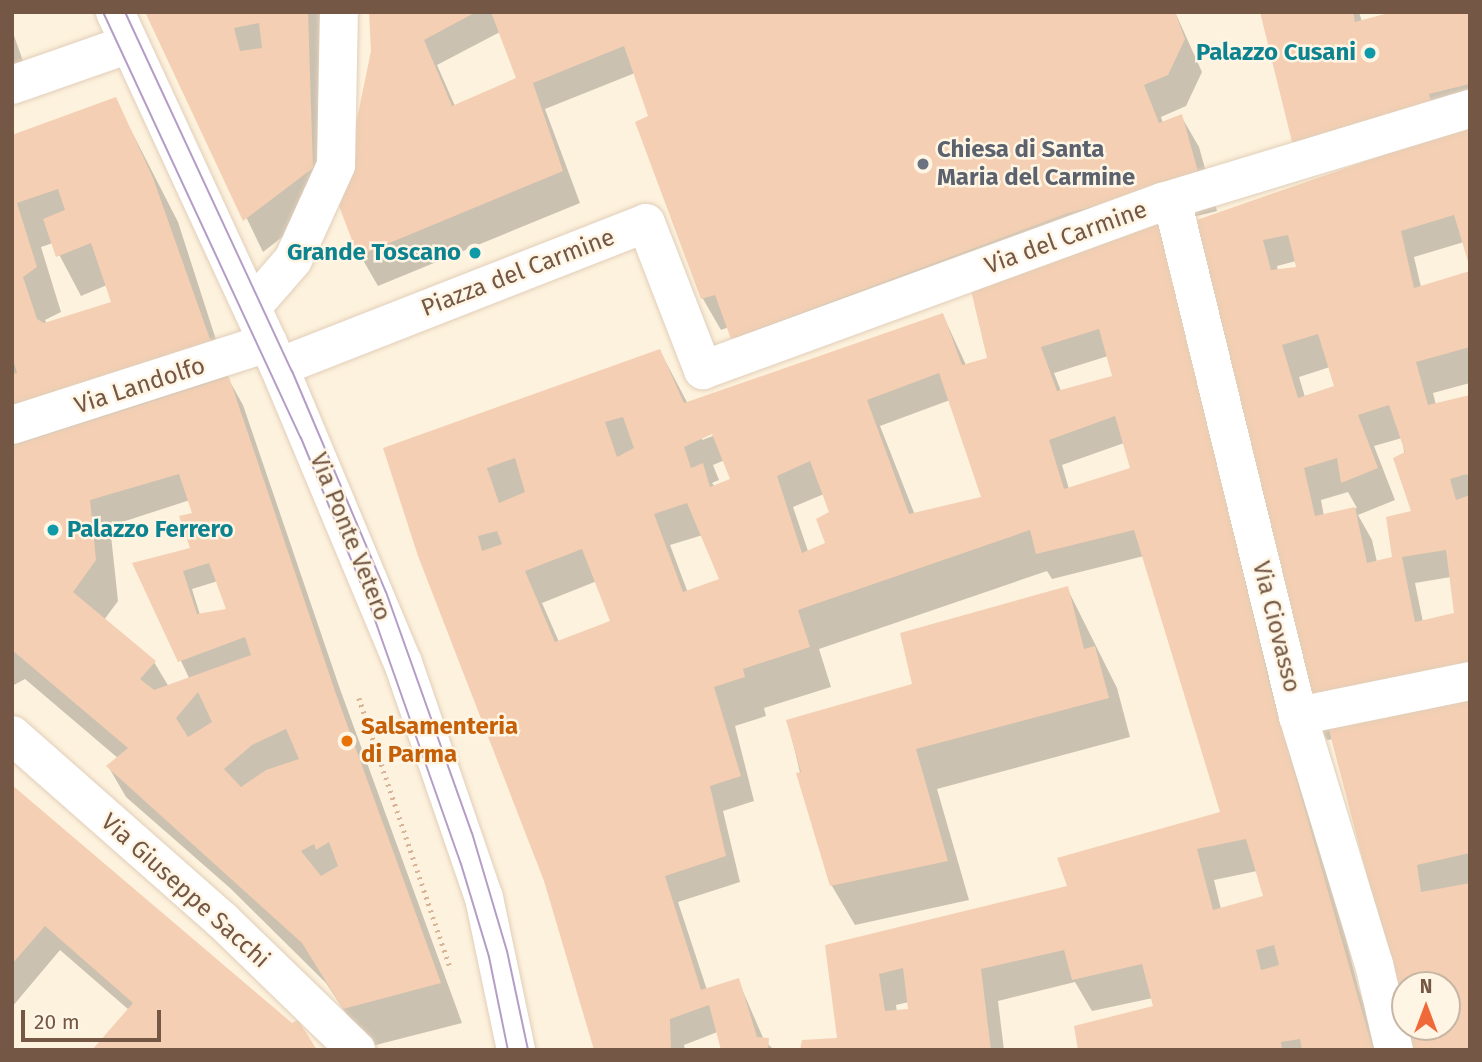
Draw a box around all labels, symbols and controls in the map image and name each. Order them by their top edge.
place label: Palazzo Cusani [1196,39,1356,67]
marker: Palazzo Cusani [1362,45,1378,61]
place label: Chiesa di Santa Maria del Carmine [937,136,1135,192]
marker: Chiesa di Santa Maria del Carmine [915,156,931,172]
street label: Via del Carmine [981,195,1151,281]
street label: Piazza del Carmine [417,223,619,323]
place label: Grande Toscano [287,239,461,267]
marker: Grande Toscano [467,245,483,261]
street label: Via Landolfo [71,351,209,421]
street label: Via Ponte Vetero [303,449,397,625]
place label: Palazzo Ferrero [67,516,234,544]
marker: Palazzo Ferrero [45,522,61,538]
street label: Via Ciovasso [1246,558,1306,696]
place label: Salsamenteria di Parma [361,713,518,769]
marker: Salsamenteria di Parma [339,733,355,749]
street label: Via Giuseppe Sacchi [95,808,275,974]
north arrow [1391,971,1461,1041]
text: N [1420,975,1432,998]
scale bar [24,996,164,1040]
text: 20 m [34,1009,80,1035]

